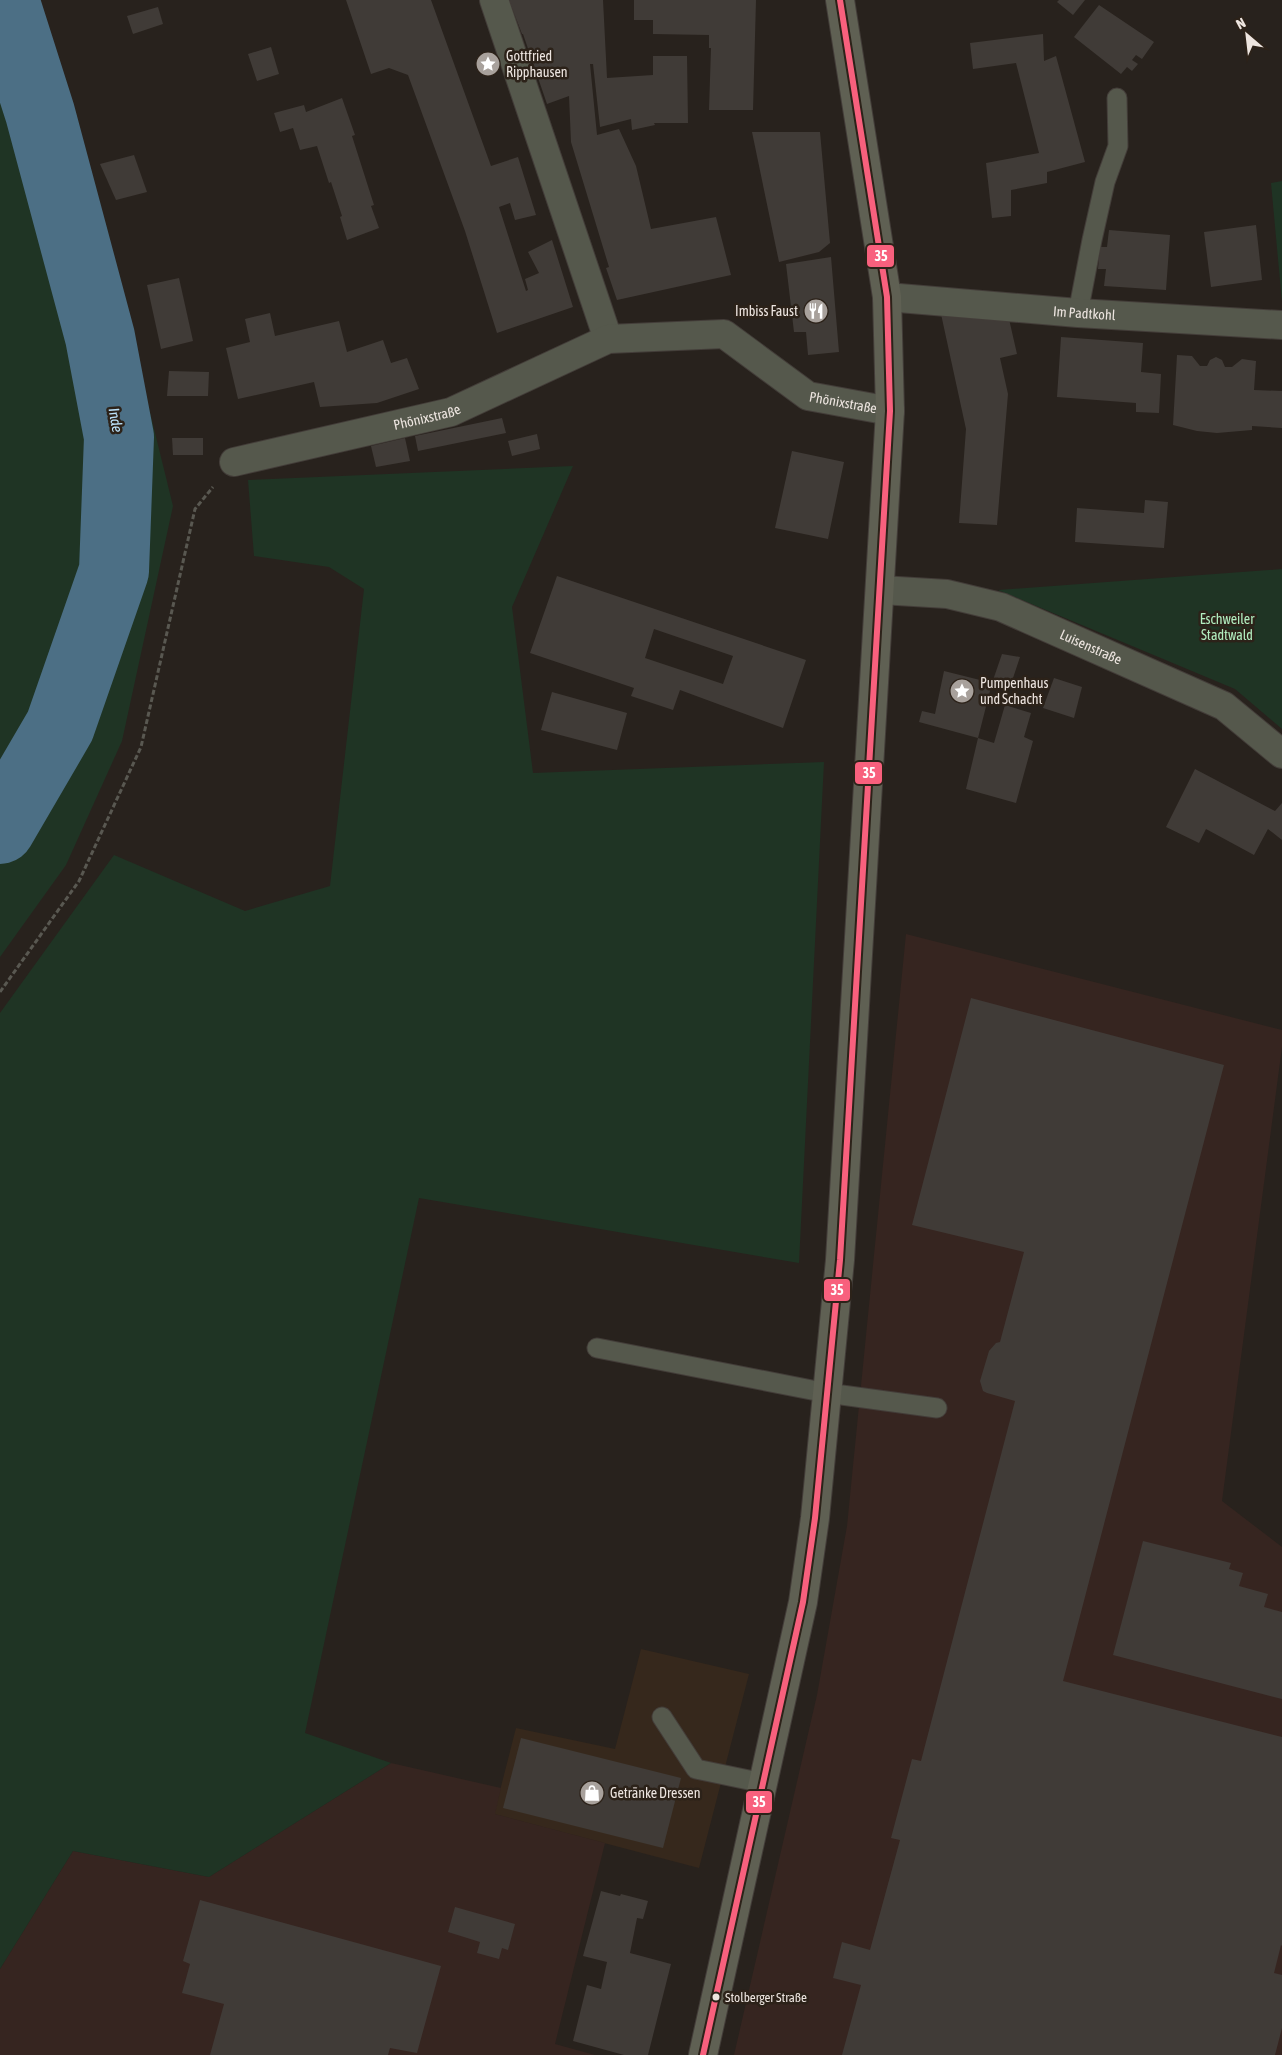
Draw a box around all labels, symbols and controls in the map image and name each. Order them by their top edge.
north arrow [1222,10,1272,60]
text: N [1233,15,1248,33]
place label: Gottfried Ripphausen [506,48,568,80]
place icon: Gottfried Ripphausen [475,51,501,77]
line badge: 35 [866,244,895,268]
text: 35 [874,248,888,264]
restaurant icon: Imbiss Faust [803,298,829,324]
place label: Imbiss Faust [735,303,798,319]
street label: Im Padtkohl [1053,303,1116,323]
street label: Phönixstraße [808,388,878,416]
street label: Phönixstraße [392,401,463,433]
water label: Inde [105,406,127,434]
park label: Eschweiler Stadtwald [1200,611,1255,643]
street label: Luisenstraße [1058,626,1124,668]
place label: Pumpenhaus und Schacht [980,675,1049,707]
place icon: Pumpenhaus und Schacht [949,678,975,704]
line badge: 35 [854,761,883,785]
text: 35 [862,765,876,781]
line badge: 35 [823,1278,851,1302]
text: 35 [830,1282,844,1298]
shop icon: Getränke Dressen [579,1780,605,1806]
place label: Getränke Dressen [610,1785,700,1801]
line badge: 35 [745,1790,773,1814]
text: 35 [752,1794,766,1810]
place label: Stolberger Straße [725,1990,807,2005]
marker: Stolberger Straße [711,1992,721,2002]

